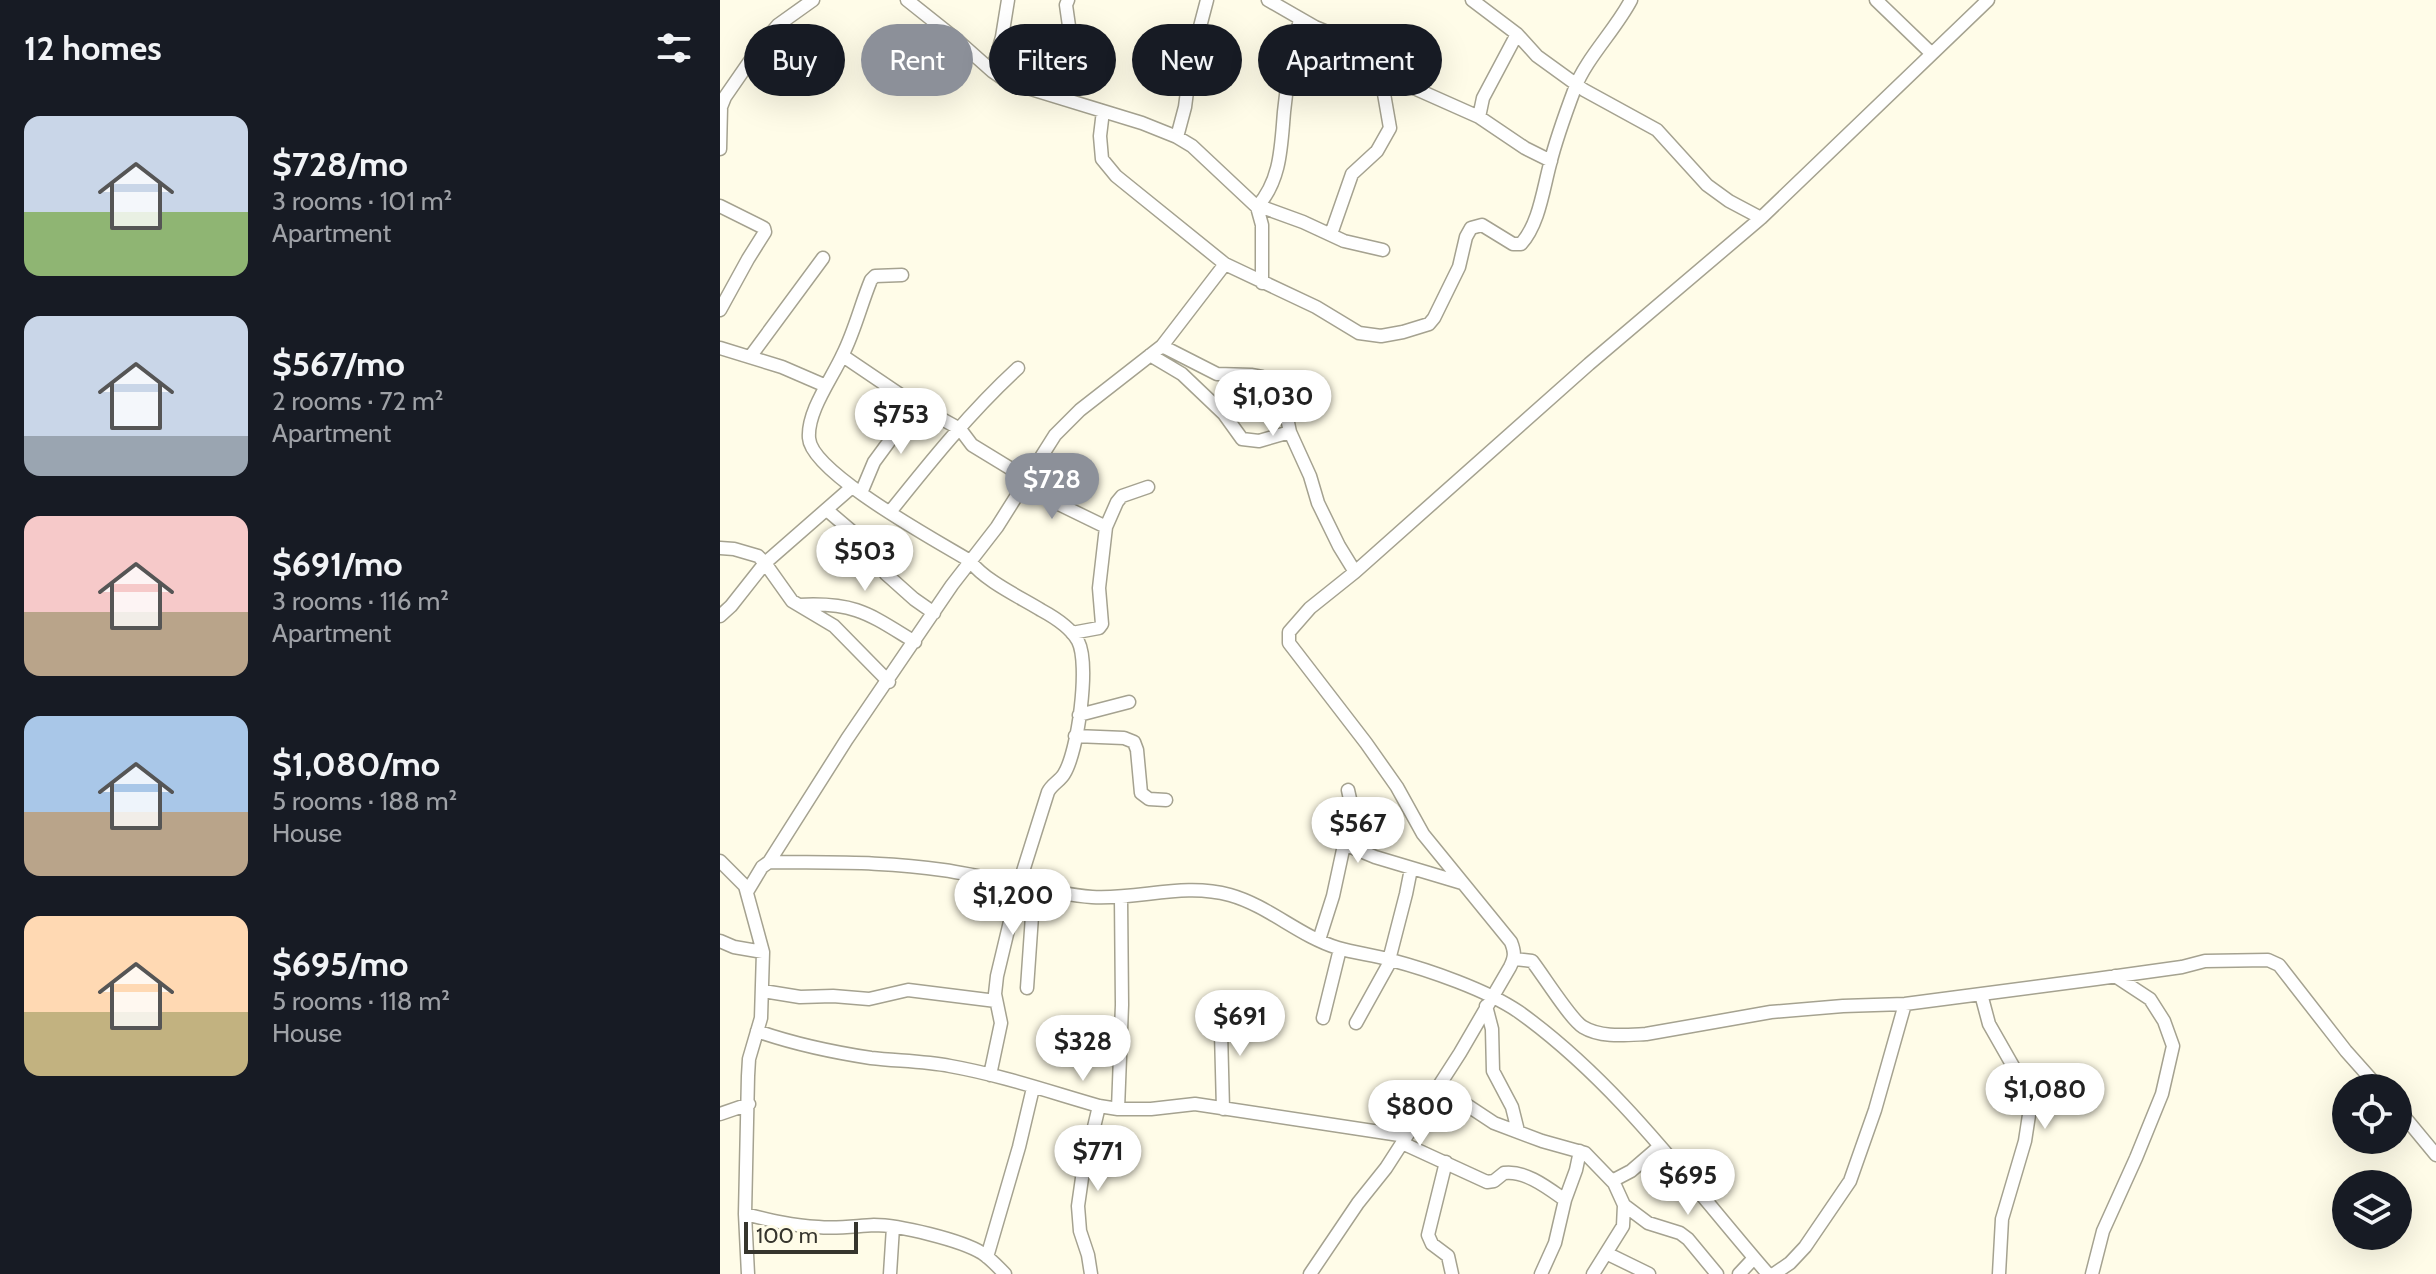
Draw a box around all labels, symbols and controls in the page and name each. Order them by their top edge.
chip: Buy [744,24,845,96]
chip: Rent [861,24,973,96]
chip: Filters [989,24,1116,96]
chip: New [1132,24,1242,96]
chip: Apartment [1258,24,1442,96]
icon: filters [652,26,696,70]
text: 12 homes [24,27,162,69]
text: $728/mo [272,143,408,185]
icon: home [88,148,184,244]
text: 3 rooms · 101 m² [272,185,452,217]
text: Apartment [272,217,391,249]
text: $567/mo [272,343,405,385]
icon: home [88,348,184,444]
pin: $1,030 [1208,370,1338,438]
text: $1,030 [1232,380,1314,412]
text: 2 rooms · 72 m² [272,385,443,417]
pin: $753 [854,388,948,456]
text: $753 [873,398,929,430]
text: Apartment [272,417,391,449]
pin: $728 [1005,453,1099,521]
text: $728 [1023,463,1081,495]
pin: $503 [818,525,912,593]
text: $503 [834,535,896,567]
text: $691/mo [272,543,403,585]
icon: home [88,548,184,644]
text: 3 rooms · 116 m² [272,585,449,617]
text: Apartment [272,617,391,649]
text: $1,080/mo [272,743,440,785]
icon: home [88,748,184,844]
text: 5 rooms · 188 m² [272,785,457,817]
pin: $567 [1311,797,1405,865]
text: $567 [1330,807,1386,839]
text: House [272,817,342,849]
pin: $1,200 [948,869,1078,937]
text: $1,200 [972,879,1054,911]
text: $695/mo [272,943,408,985]
icon: home [88,948,184,1044]
text: 5 rooms · 118 m² [272,985,450,1017]
pin: $691 [1193,990,1287,1058]
text: $691 [1213,1000,1267,1032]
pin: $328 [1036,1015,1130,1083]
text: House [272,1017,342,1049]
text: $328 [1054,1025,1112,1057]
pin: $1,080 [1980,1063,2110,1131]
text: $1,080 [2004,1073,2086,1105]
map controls [2332,1074,2412,1250]
button: locate [2332,1074,2412,1154]
pin: $800 [1373,1080,1467,1148]
text: $800 [1386,1090,1454,1122]
pin: $771 [1051,1125,1145,1193]
text: $771 [1072,1135,1124,1167]
pin: $695 [1641,1149,1735,1217]
text: $695 [1659,1159,1717,1191]
button: layers [2332,1170,2412,1250]
scale bar [744,1218,858,1254]
text: 100 m [756,1222,818,1249]

